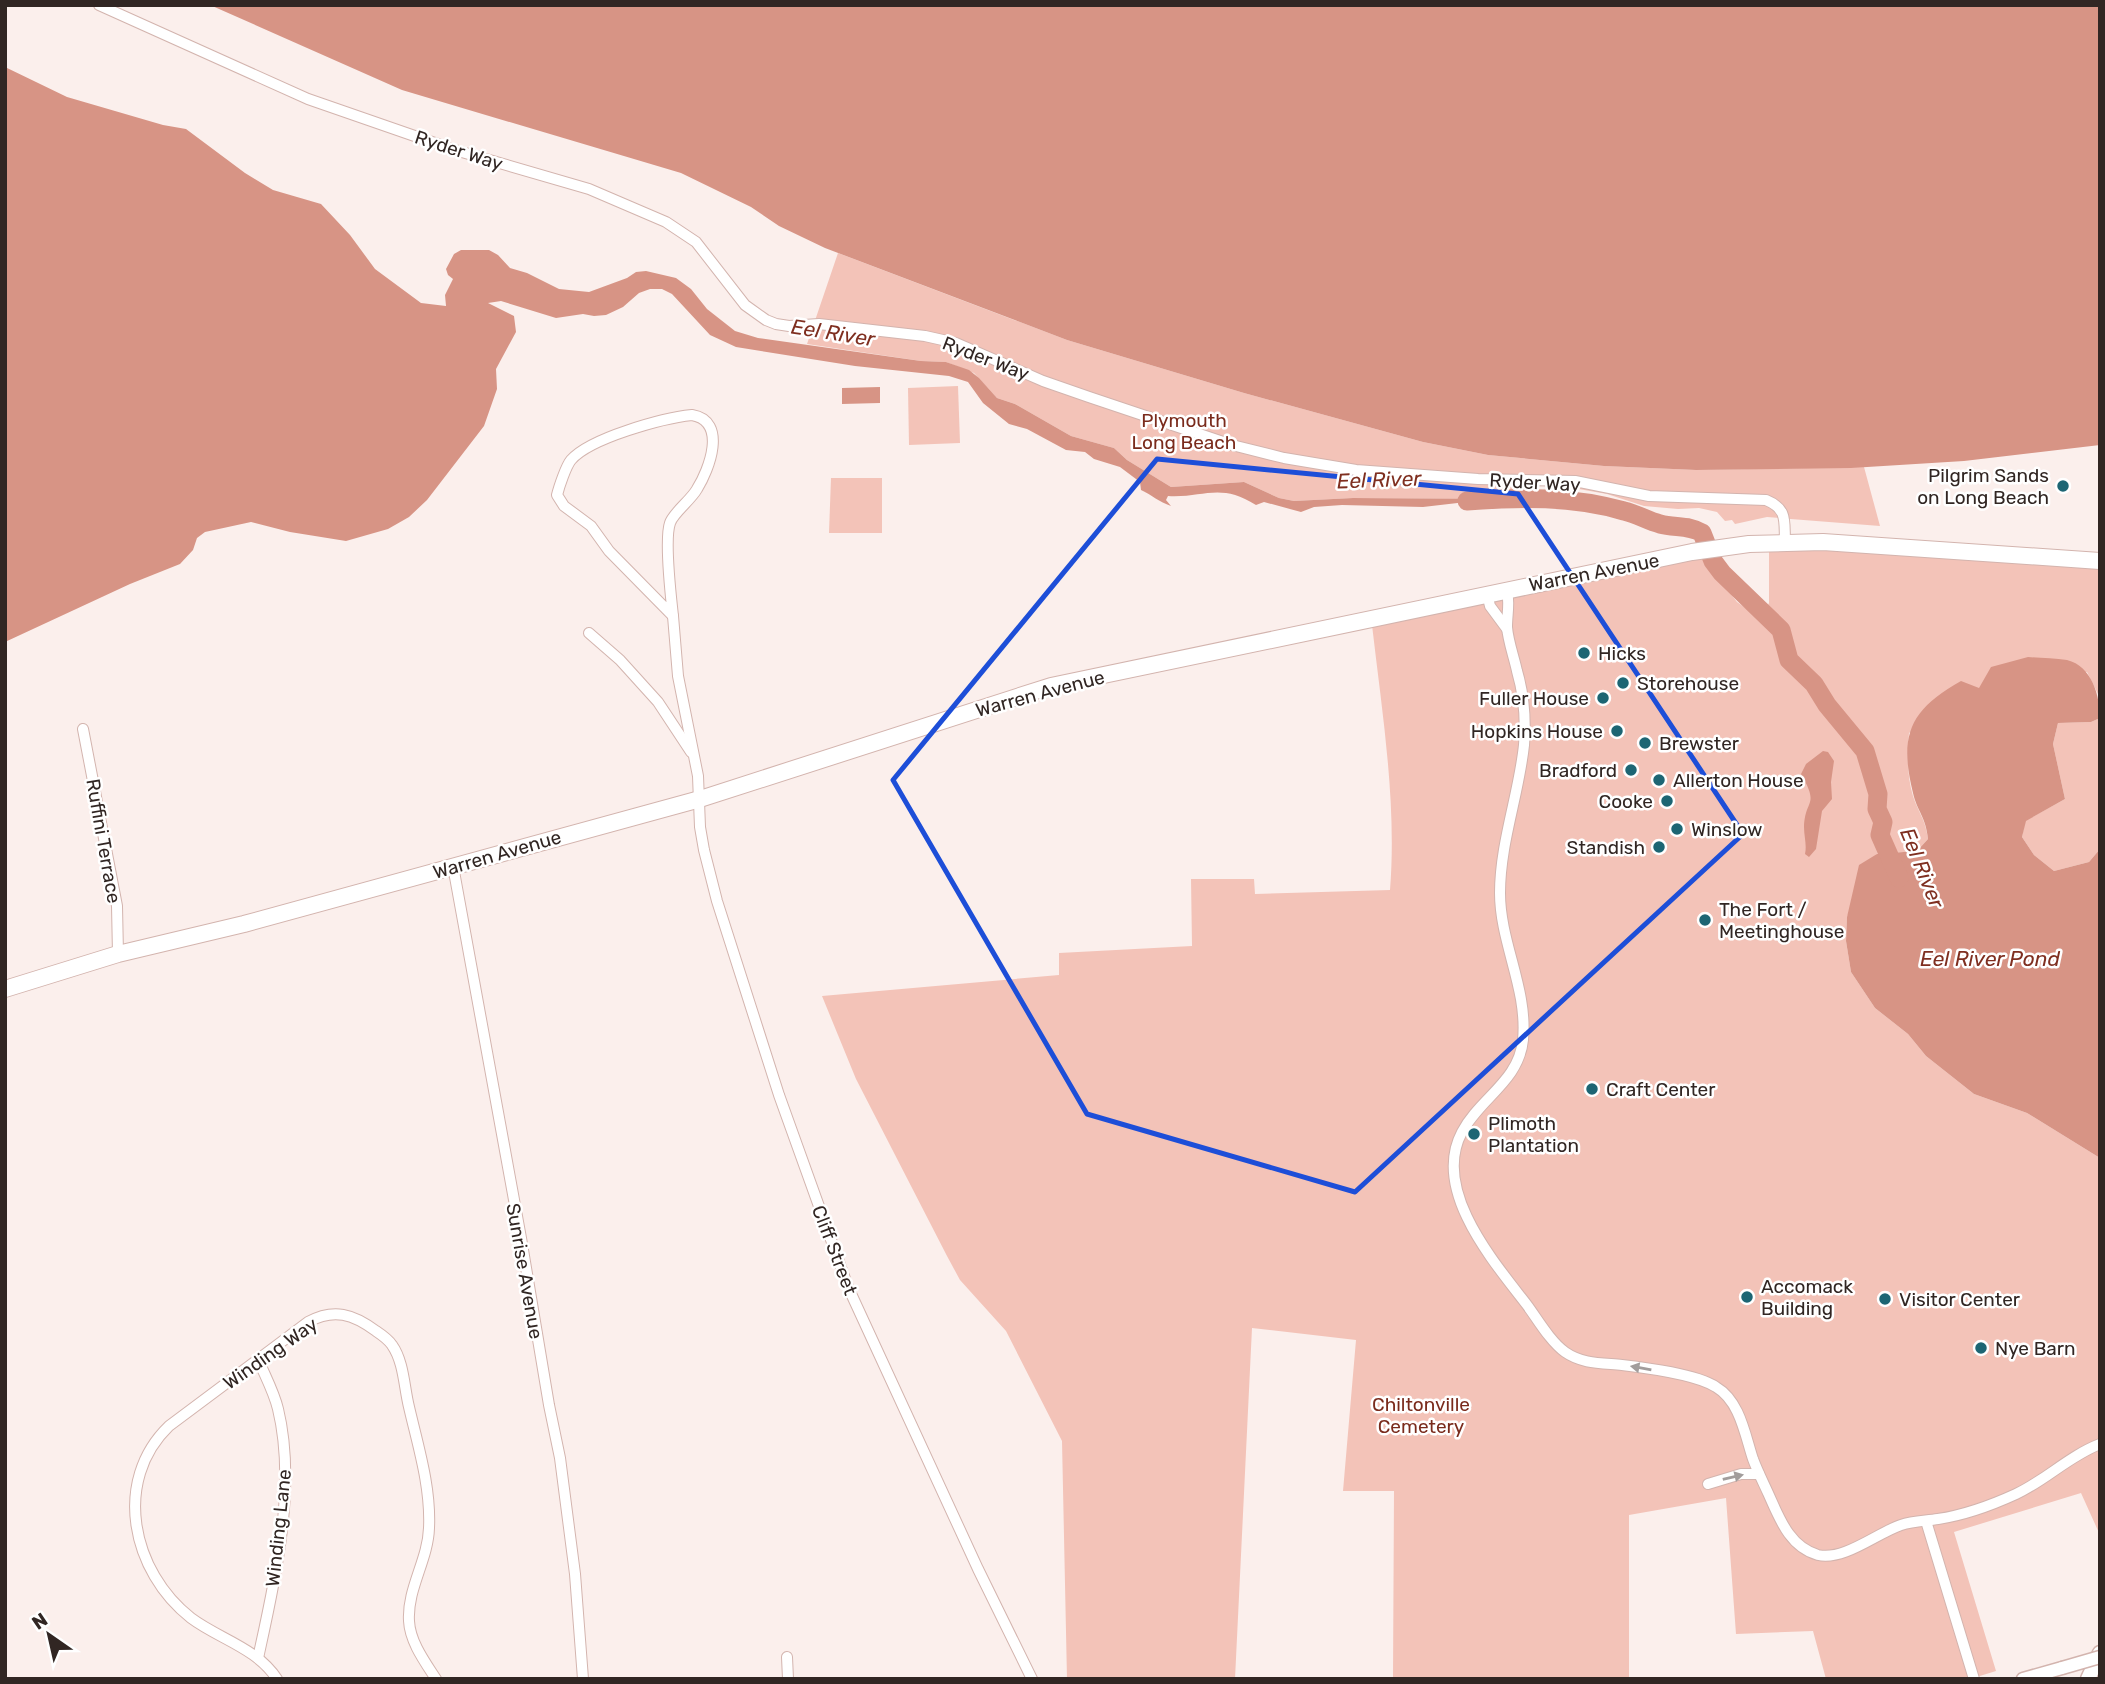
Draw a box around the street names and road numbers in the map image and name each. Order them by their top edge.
street label: Ryder Way [412,125,506,176]
street label: Ryder Way [939,331,1033,386]
street label: Ryder Way [1489,469,1581,496]
street label: Warren Avenue [1527,549,1661,596]
street label: Warren Avenue [973,665,1107,722]
street label: Ruffini Terrace [81,777,126,905]
street label: Warren Avenue [430,825,564,884]
street label: Sunrise Avenue [501,1201,548,1341]
street label: Cliff Street [807,1202,862,1299]
street label: Winding Way [219,1312,322,1394]
street label: Winding Lane [261,1468,296,1588]

